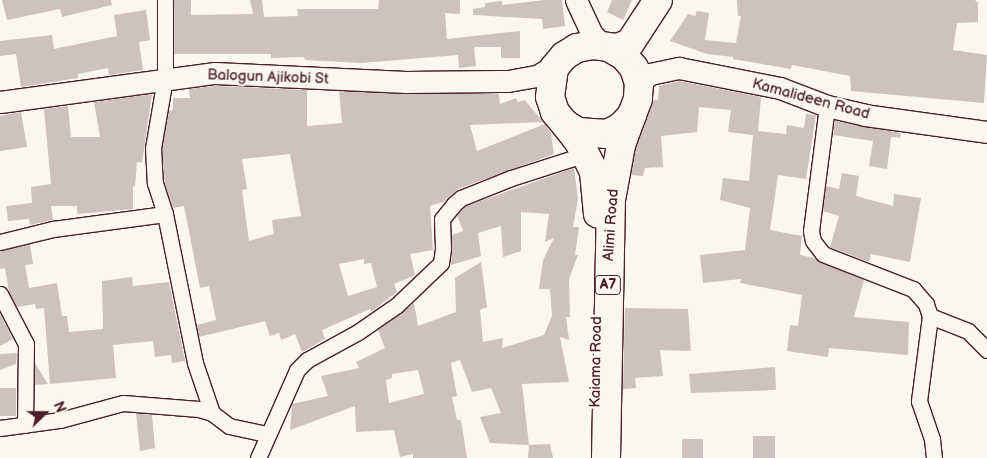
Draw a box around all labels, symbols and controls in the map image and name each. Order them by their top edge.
street label: Balogun Ajikobi St [207,66,329,88]
street label: Kamalideen Road [750,75,872,123]
street label: Alimi Road [600,188,622,262]
road number: A7 [594,274,622,296]
street label: Kaiama Road [586,316,606,408]
north arrow [20,388,70,438]
text: N [50,399,69,415]

